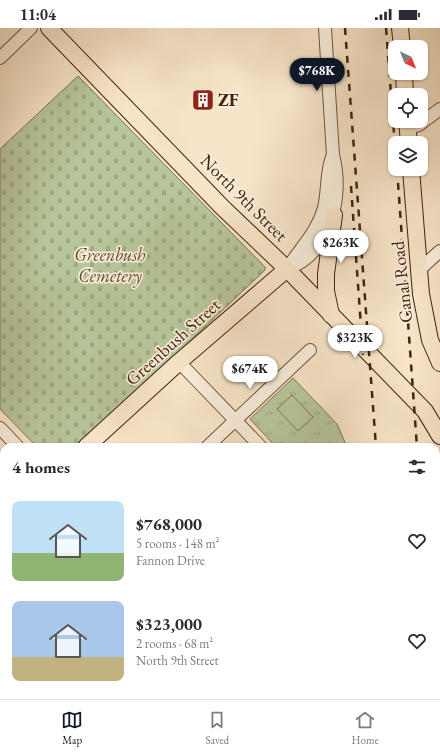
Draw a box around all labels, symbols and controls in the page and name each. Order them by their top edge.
text: 11:04 [20,5,56,24]
north arrow [388,40,428,80]
map controls [388,40,428,176]
pin: $768K [289,58,345,92]
text: $768K [299,62,335,79]
building icon: ZF [190,87,216,113]
place label: ZF [218,88,239,111]
button: locate [388,88,428,128]
button: layers [388,136,428,176]
street label: North 9th Street [196,149,293,246]
pin: $263K [313,230,369,264]
text: $263K [323,234,359,251]
street label: Canal Road [386,239,417,324]
park label: Greenbush Cemetery [74,243,146,288]
street label: Greenbush Street [121,293,225,390]
pin: $323K [327,325,383,359]
text: $323K [337,329,373,346]
pin: $674K [222,356,278,390]
text: $674K [232,360,268,377]
text: 4 homes [12,456,70,478]
icon: filters [406,456,428,478]
text: $768,000 [136,513,202,535]
icon: home [44,517,92,565]
icon: heart [406,530,428,552]
text: 5 rooms · 148 m² [136,535,220,552]
text: Fannon Drive [136,552,205,569]
text: $323,000 [136,613,202,635]
icon: home [44,617,92,665]
icon: heart [406,630,428,652]
text: 2 rooms · 68 m² [136,635,213,652]
text: North 9th Street [136,652,219,669]
tab: Map [61,709,83,747]
tab: Saved [206,709,229,747]
tab: Home [352,709,379,747]

